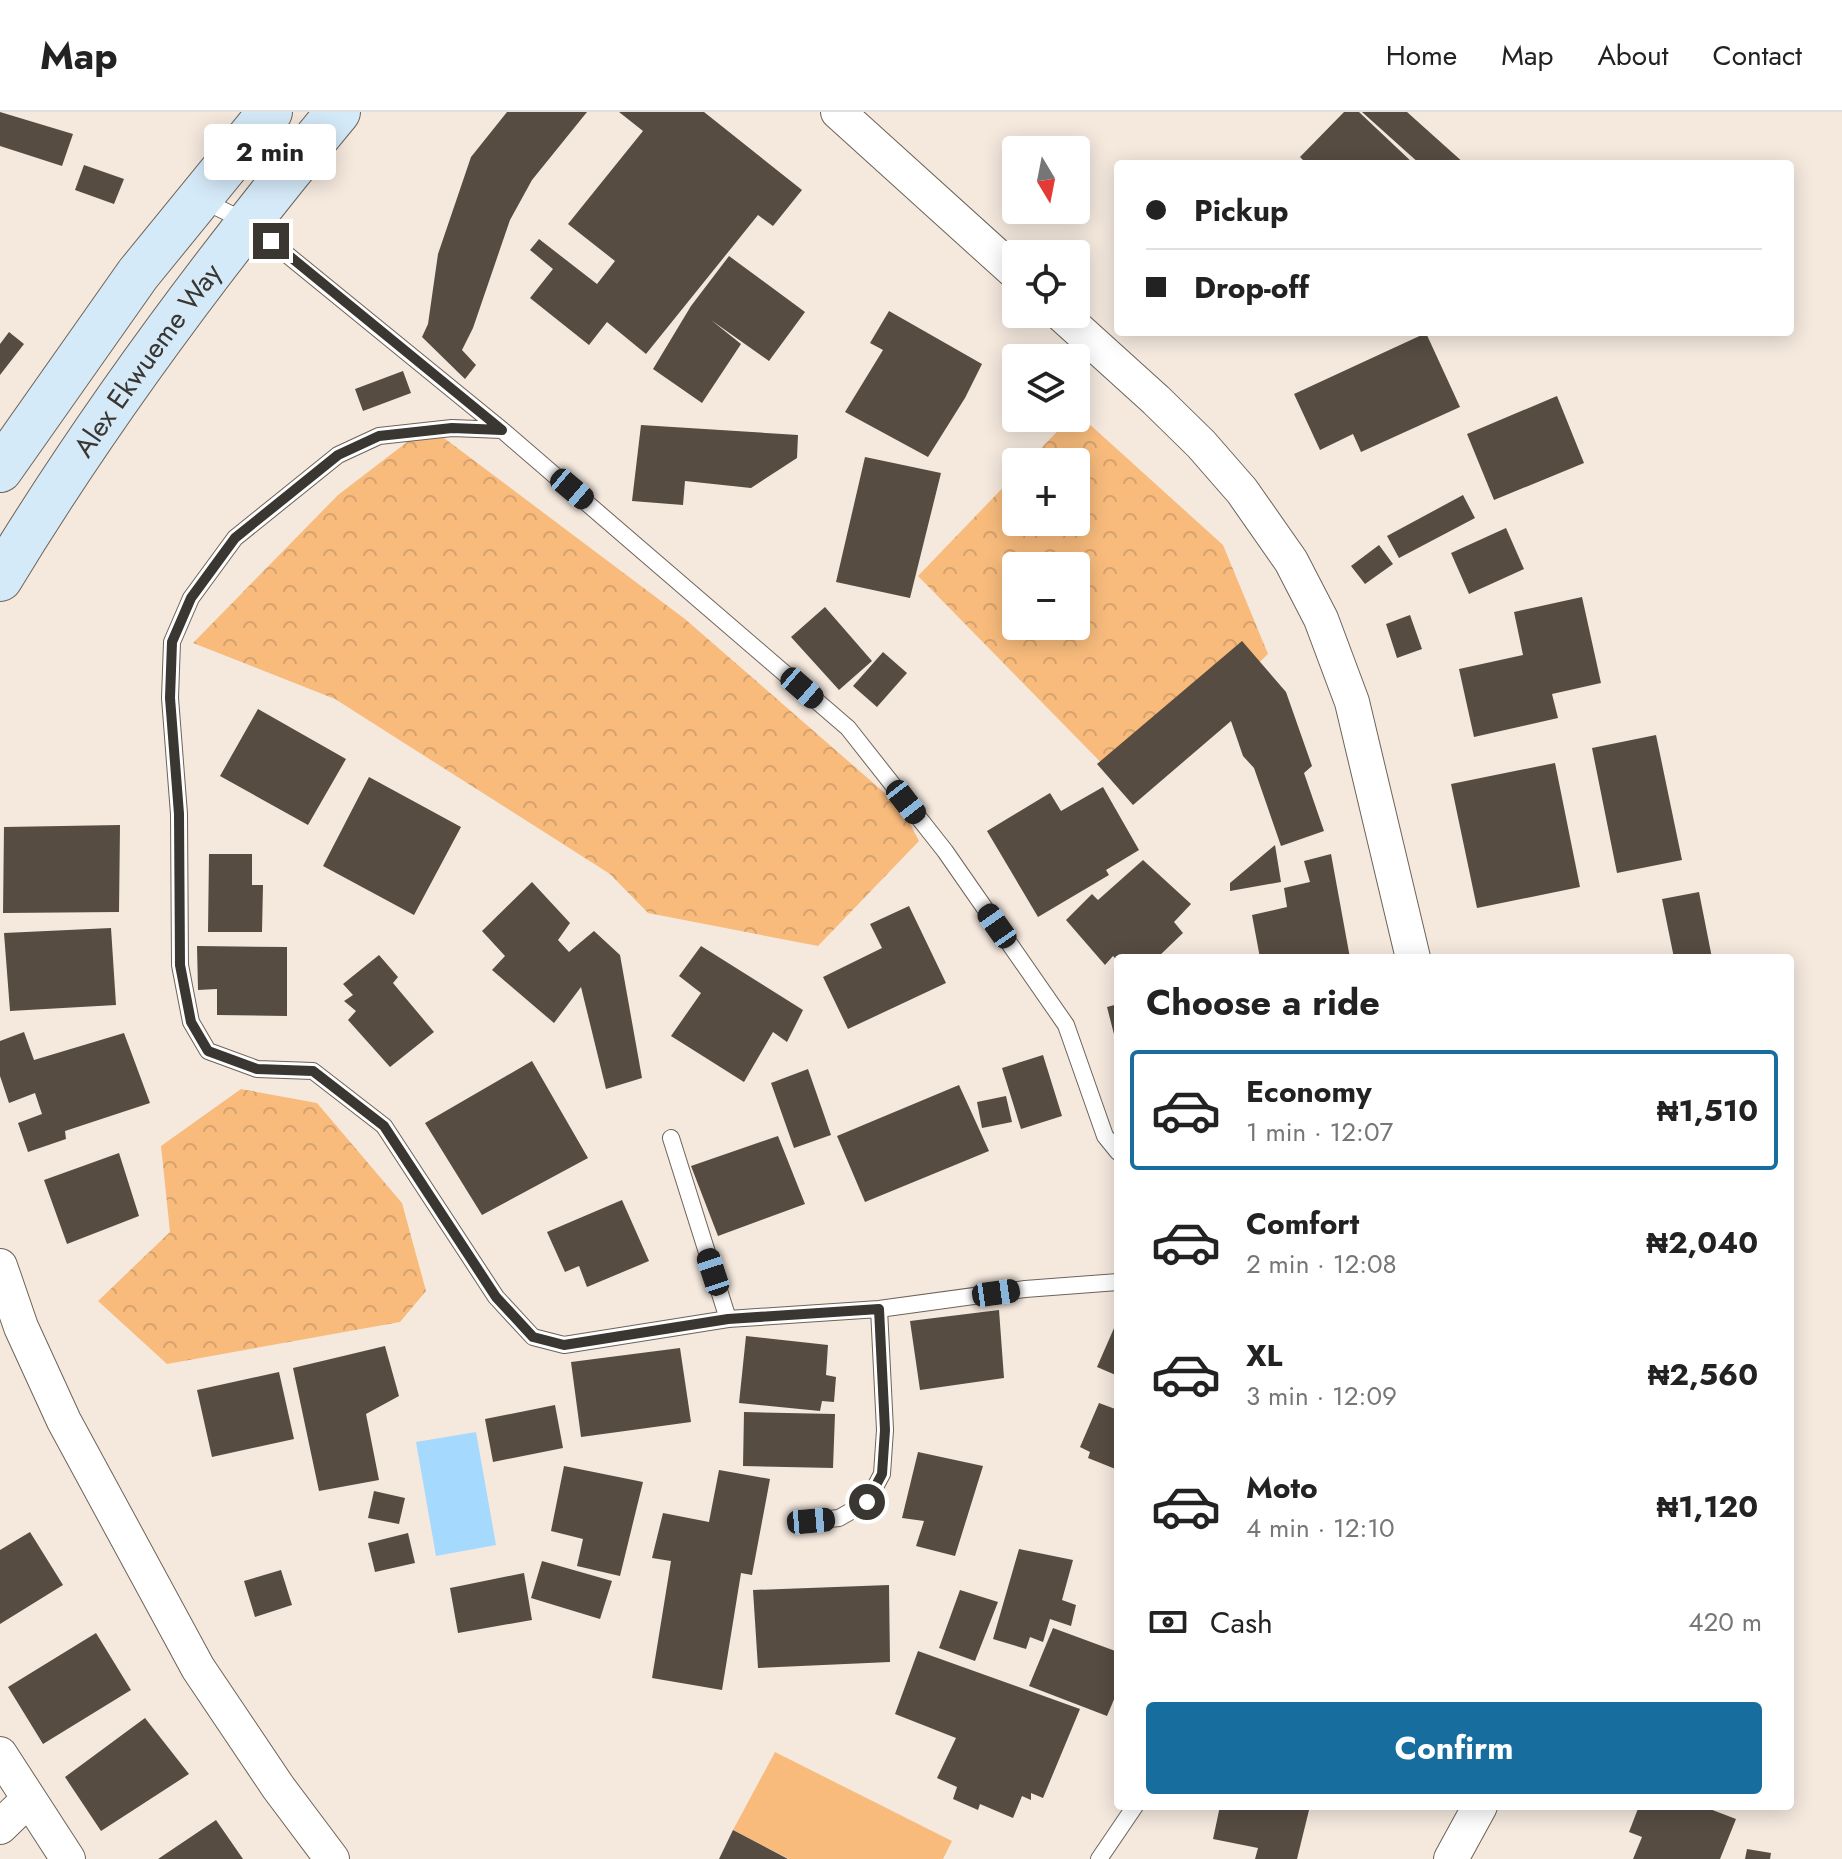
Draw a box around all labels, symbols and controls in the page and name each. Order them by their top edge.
text: Map [40,28,118,83]
text: Home [1386,35,1457,76]
text: Map [1501,35,1553,76]
text: About [1597,35,1669,76]
text: Contact [1713,35,1802,76]
callout: 2 min [205,125,337,181]
text: 2 min [236,133,304,171]
north arrow [1002,136,1090,224]
map controls [1002,136,1090,640]
text: Pickup [1194,189,1289,232]
route end [253,223,289,259]
button: locate [1002,240,1090,328]
street label: Alex Ekwueme Way [63,253,231,465]
text: Drop-off [1194,266,1309,309]
button: layers [1002,344,1090,432]
button: + [1002,448,1090,536]
car [546,464,598,514]
button: − [1002,552,1090,640]
car [776,663,828,713]
car [882,776,930,828]
car [973,899,1021,953]
text: Choose a ride [1146,976,1380,1028]
text: Economy [1246,1070,1372,1113]
icon: car [1150,1074,1222,1146]
text: ₦1,510 [1657,1089,1758,1132]
text: 1 min · 12:07 [1246,1113,1393,1151]
text: Comfort [1246,1202,1359,1245]
icon: car [1150,1206,1222,1278]
text: ₦2,040 [1646,1221,1758,1264]
car [694,1245,732,1299]
text: 2 min · 12:08 [1246,1245,1397,1283]
car [971,1278,1021,1308]
text: XL [1246,1334,1282,1377]
icon: car [1150,1338,1222,1410]
text: ₦2,560 [1648,1353,1758,1396]
text: 3 min · 12:09 [1246,1377,1397,1415]
text: Moto [1246,1466,1318,1509]
icon: car [1150,1470,1222,1542]
route start [849,1484,885,1520]
text: ₦1,120 [1657,1485,1758,1528]
car [786,1507,836,1535]
text: 4 min · 12:10 [1246,1509,1395,1547]
icon: cash [1146,1600,1190,1644]
text: Cash [1210,1601,1273,1644]
text: 420 m [1688,1603,1762,1641]
button: Confirm [1146,1702,1762,1794]

